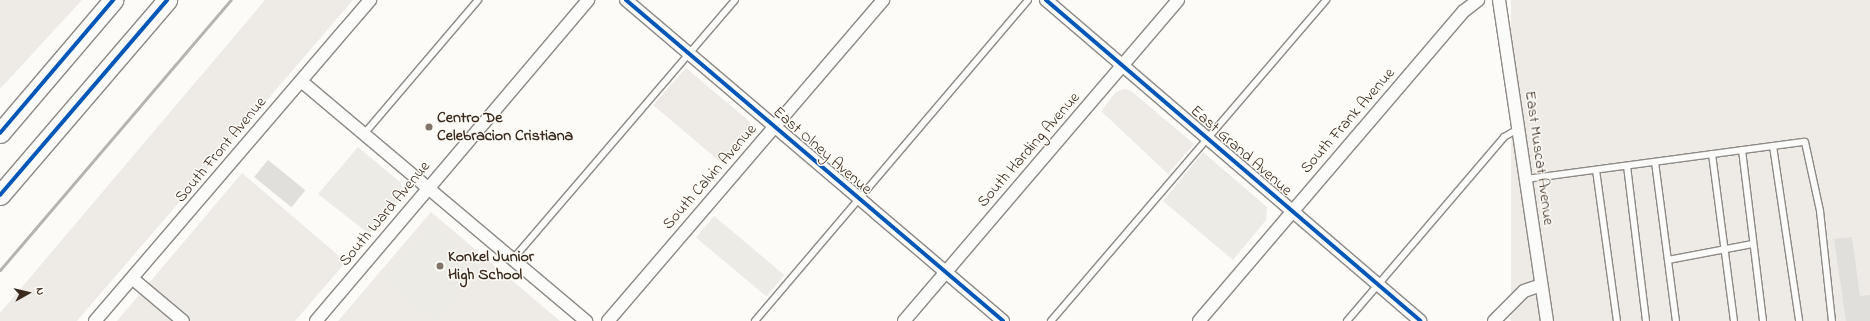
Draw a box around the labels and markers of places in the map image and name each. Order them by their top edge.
place label: Centro De Celebracion Cristiana [437,108,573,146]
marker: Centro De Celebracion Cristiana [424,122,434,132]
place label: Konkel Junior High School [448,247,534,285]
marker: Konkel Junior High School [435,261,445,271]

